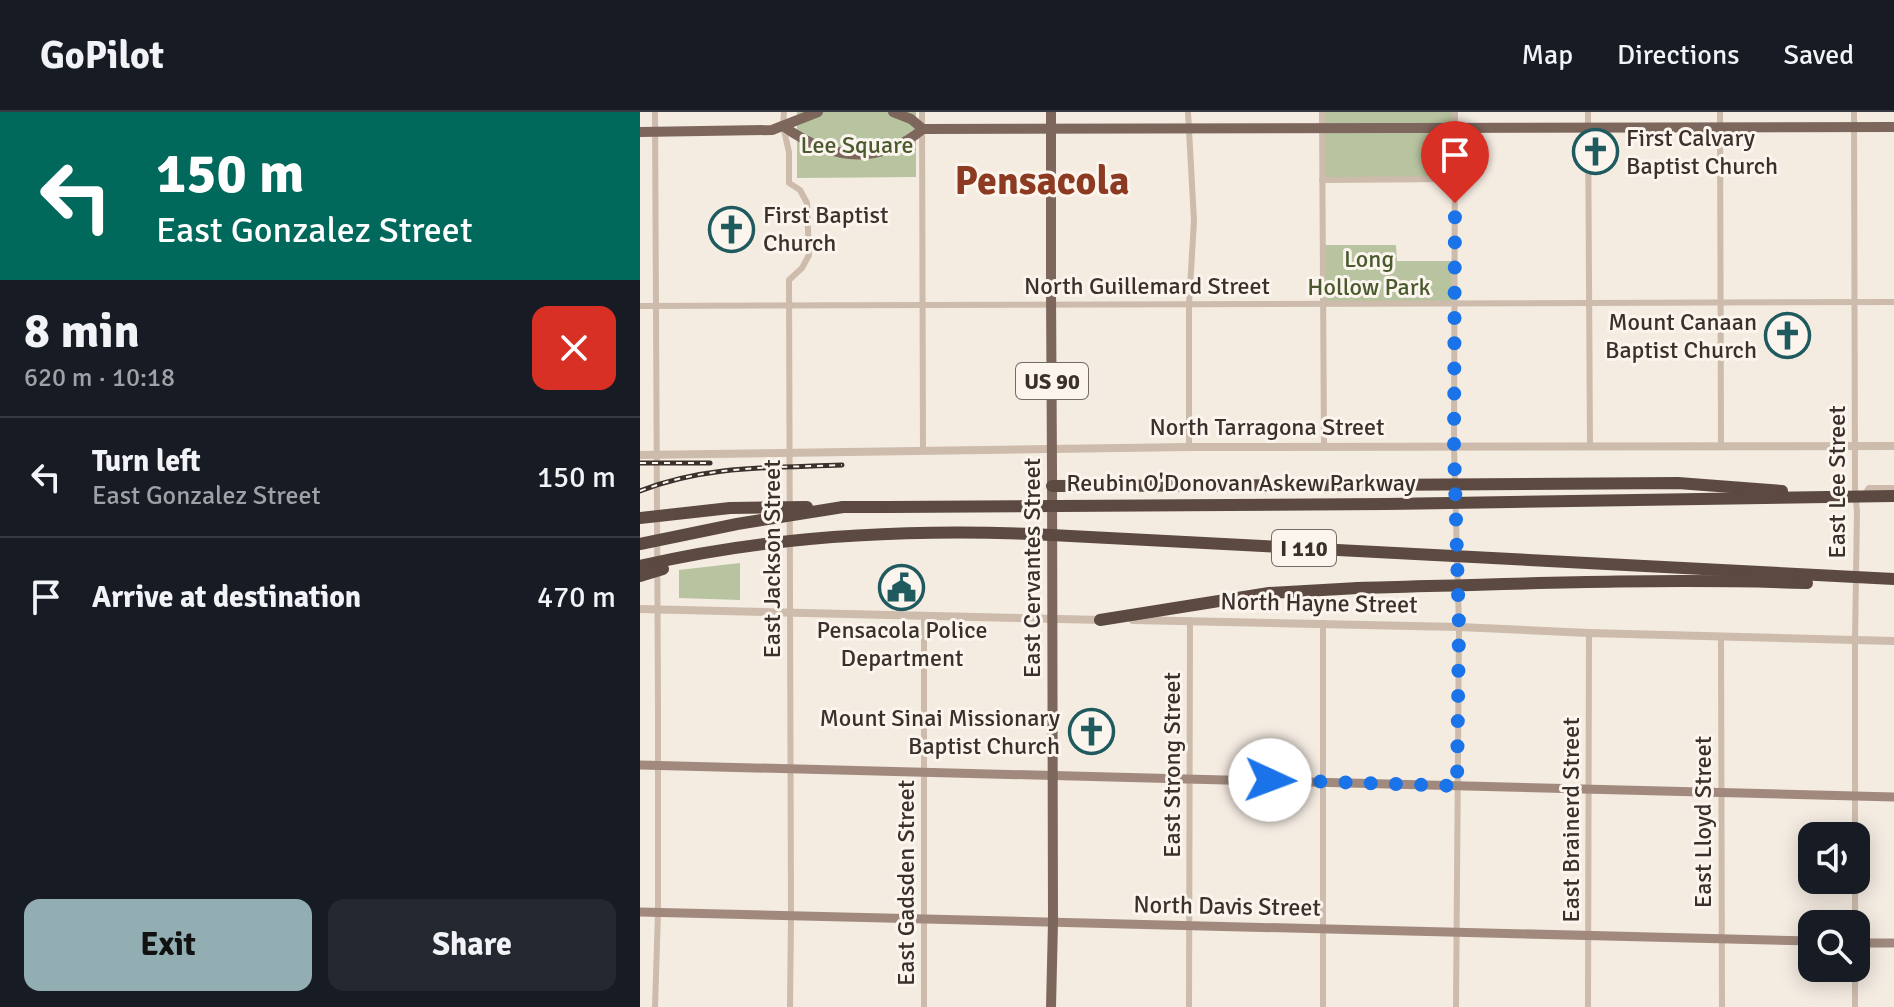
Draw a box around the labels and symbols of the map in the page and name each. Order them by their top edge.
pin [1421,121,1489,203]
place label: First Calvary Baptist Church [1626,123,1778,181]
church icon: First Calvary Baptist Church [1571,128,1619,176]
park label: Lee Square [801,130,913,160]
district label: Pensacola [954,156,1130,206]
place label: First Baptist Church [763,200,888,258]
church icon: First Baptist Church [708,205,756,253]
park label: Long Hollow Park [1307,244,1431,302]
street label: North Guillemard Street [1024,271,1270,301]
place label: Mount Canaan Baptist Church [1605,307,1757,365]
church icon: Mount Canaan Baptist Church [1764,312,1812,360]
road number: US 90 [1016,363,1088,399]
street label: East Lee Street [1822,405,1852,559]
street label: North Tarragona Street [1150,412,1384,442]
street label: East Cervantes Street [1017,458,1047,678]
street label: East Jackson Street [757,459,787,659]
street label: Reubin O'Donovan Askew Parkway [1066,468,1416,498]
road number: I 110 [1272,530,1336,566]
public building icon: Pensacola Police Department [878,564,926,612]
street label: North Hayne Street [1220,586,1418,620]
place label: Pensacola Police Department [817,615,987,673]
street label: East Strong Street [1157,672,1187,858]
place label: Mount Sinai Missionary Baptist Church [819,703,1060,761]
church icon: Mount Sinai Missionary Baptist Church [1067,708,1115,756]
street label: East Brainerd Street [1556,717,1586,923]
street label: East Lloyd Street [1688,736,1718,908]
position arrow [1228,738,1312,822]
street label: East Gadsden Street [891,780,921,986]
street label: North Davis Street [1133,889,1321,923]

